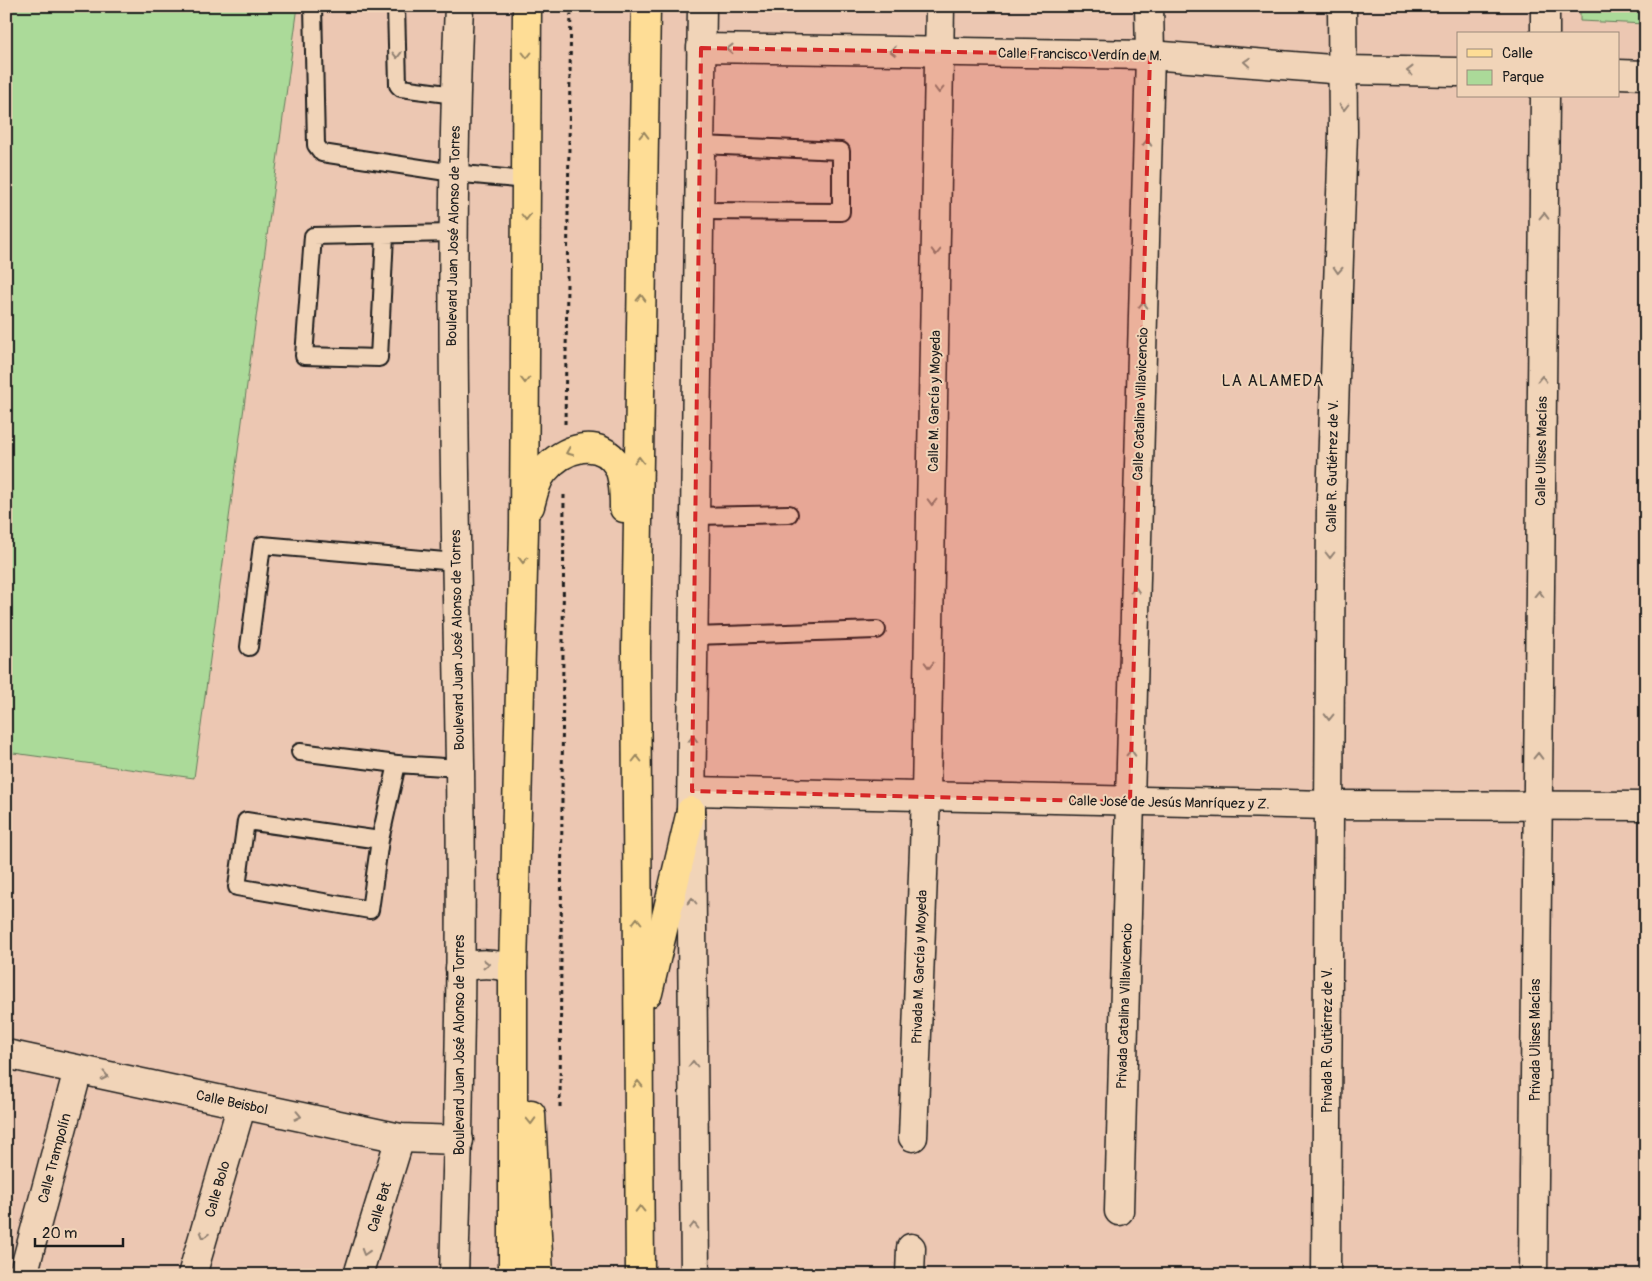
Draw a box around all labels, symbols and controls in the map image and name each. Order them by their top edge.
legend [1457,32,1620,98]
one-way arrow [726,44,734,54]
text: Calle [1502,44,1533,63]
street label: Calle Francisco Verdín de M. [998,45,1162,64]
one-way arrow [888,46,896,56]
one-way arrow [521,51,532,59]
one-way arrow [392,52,402,59]
one-way arrow [1243,57,1251,68]
one-way arrow [1405,66,1413,76]
text: Parque [1502,68,1545,87]
one-way arrow [934,86,944,94]
one-way arrow [1338,104,1349,112]
street label: Boulevard Juan José Alonso de Torres [443,125,464,346]
one-way arrow [639,131,649,138]
one-way arrow [1142,139,1152,146]
one-way arrow [1539,212,1549,220]
one-way arrow [521,214,531,222]
one-way arrow [931,249,941,257]
one-way arrow [1333,266,1344,274]
one-way arrow [636,293,646,301]
one-way arrow [1138,301,1148,309]
street label: Calle Catalina Villavicencio [1129,327,1152,481]
street label: Calle M. García y Moyeda [925,330,944,472]
district label: LA ALAMEDA [1222,371,1324,391]
one-way arrow [1537,375,1547,382]
one-way arrow [520,376,530,384]
street label: Calle Ulises Macías [1532,395,1551,506]
street label: Calle R. Gutiérrez de V. [1323,399,1342,533]
one-way arrow [565,446,574,456]
one-way arrow [634,456,644,464]
one-way arrow [927,499,937,507]
street label: Boulevard Juan José Alonso de Torres [447,529,468,750]
one-way arrow [1325,551,1335,559]
one-way arrow [518,556,529,564]
one-way arrow [1130,586,1141,594]
one-way arrow [1534,589,1545,597]
one-way arrow [924,662,934,669]
one-way arrow [1324,714,1334,721]
one-way arrow [687,734,698,742]
one-way arrow [1126,749,1136,756]
one-way arrow [1533,752,1543,760]
one-way arrow [632,754,642,762]
street label: Calle José de Jesús Manríquez y Z. [1068,792,1270,813]
street label: Privada M. García y Moyeda [908,890,931,1044]
one-way arrow [687,897,697,904]
one-way arrow [632,917,642,924]
street label: Privada Catalina Villavicencio [1113,922,1136,1089]
street label: Boulevard Juan José Alonso de Torres [451,934,468,1155]
one-way arrow [483,959,491,969]
street label: Privada R. Gutiérrez de V. [1319,967,1336,1113]
street label: Privada Ulises Macías [1527,978,1544,1101]
one-way arrow [688,1059,698,1067]
one-way arrow [101,1070,109,1081]
one-way arrow [633,1079,643,1087]
street label: Calle Beisbol [194,1087,269,1118]
street label: Calle Trampolín [34,1111,75,1205]
one-way arrow [294,1111,303,1121]
one-way arrow [526,1118,536,1125]
street label: Calle Bolo [201,1158,234,1219]
street label: Calle Bat [364,1180,395,1234]
one-way arrow [635,1204,645,1212]
scale bar [35,1216,122,1248]
one-way arrow [689,1222,699,1230]
text: 20 m [42,1224,77,1243]
one-way arrow [199,1230,209,1239]
one-way arrow [361,1247,371,1255]

